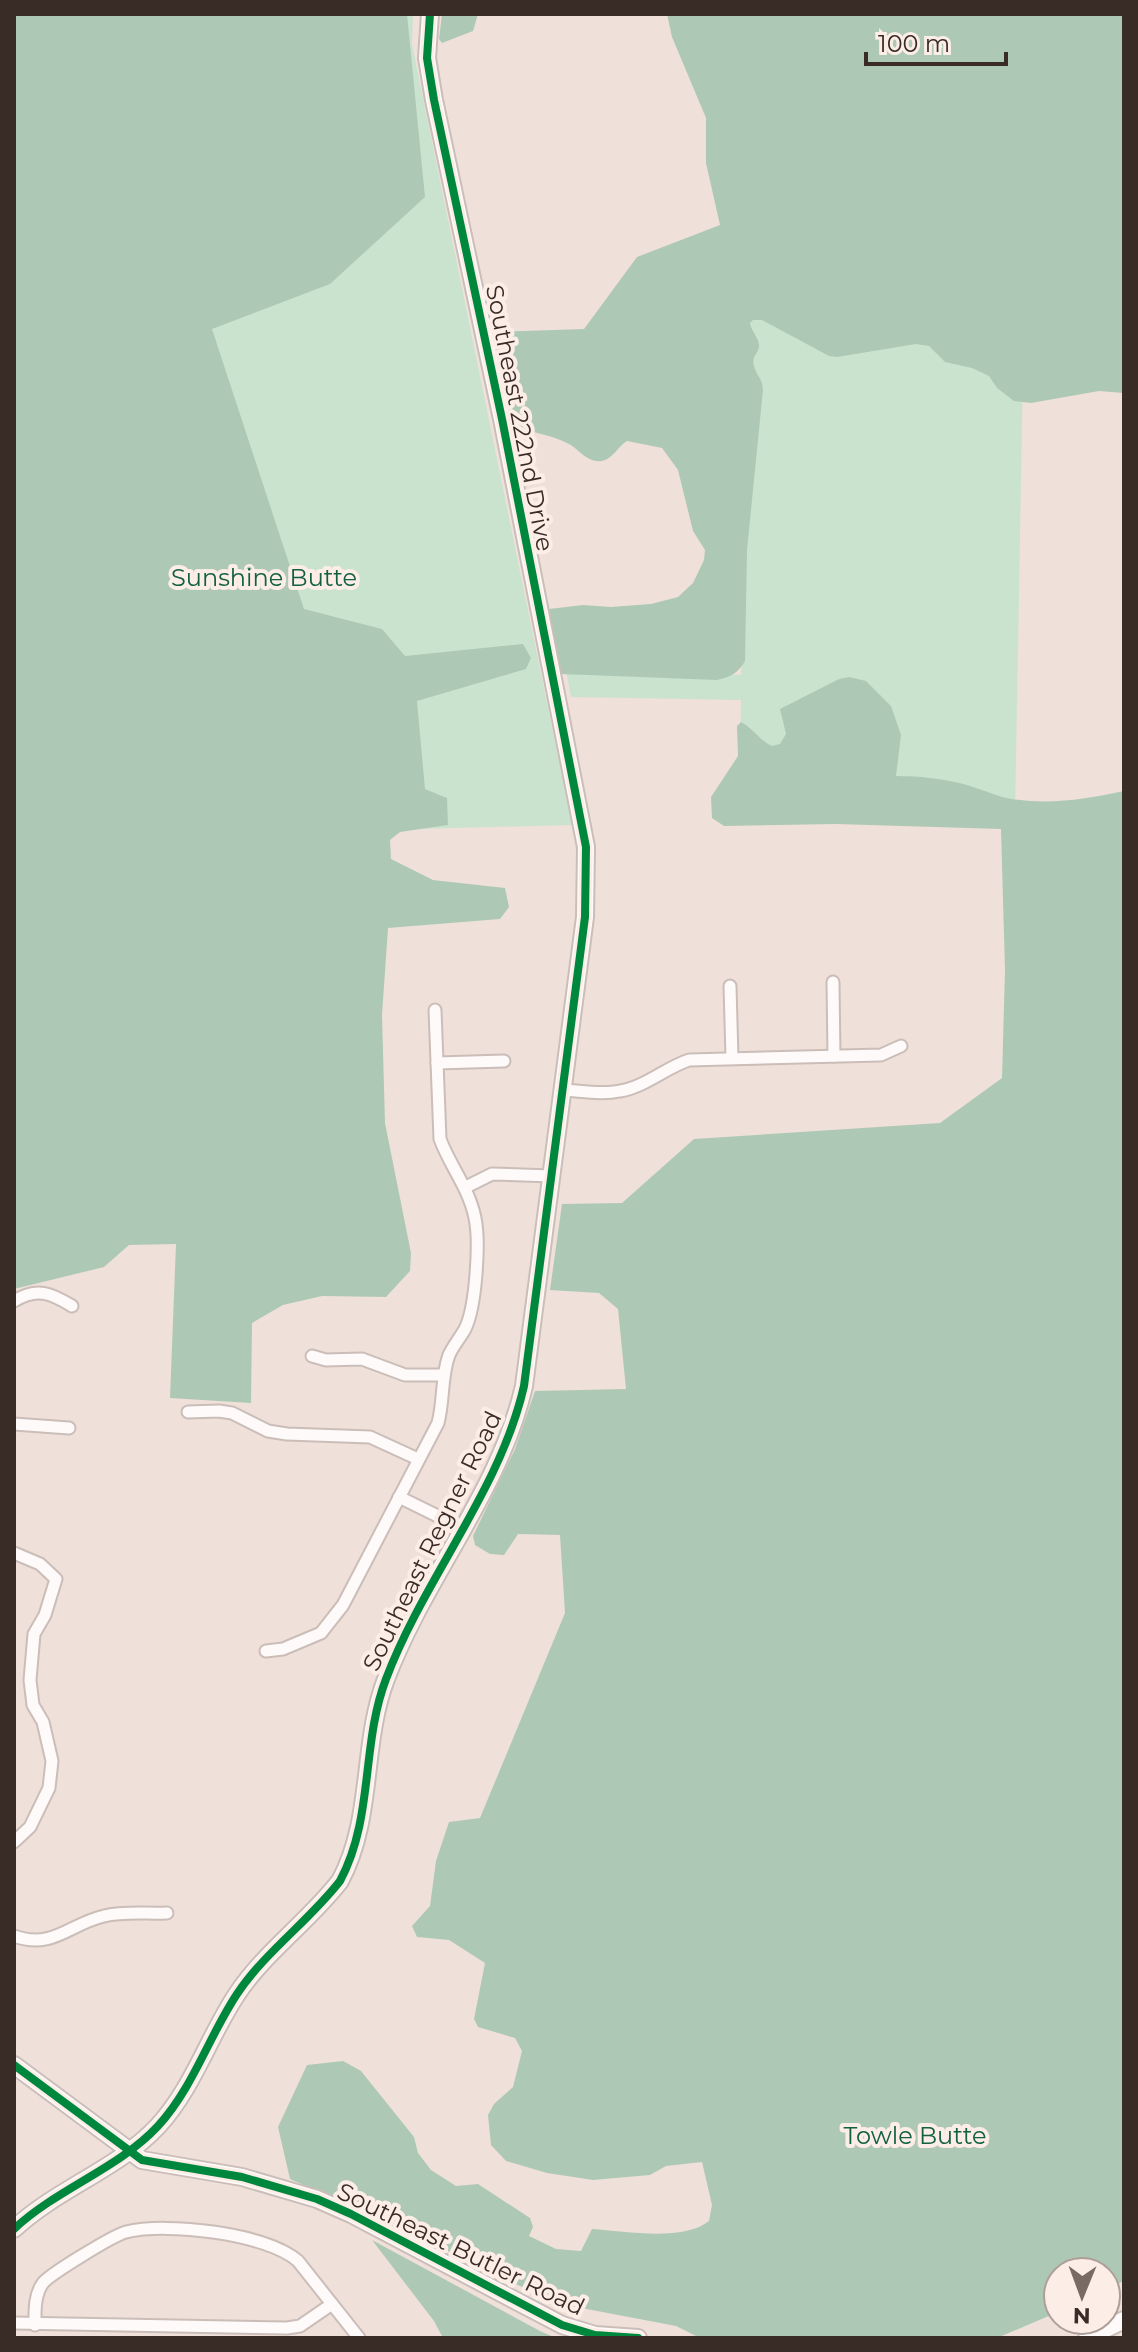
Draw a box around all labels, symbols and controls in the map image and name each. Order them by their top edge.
scale bar [866,16,1006,66]
text: 100 m [878,29,950,58]
street label: Southeast 222nd Drive [480,282,560,554]
park label: Sunshine Butte [171,563,357,592]
street label: Southeast Regner Road [356,1406,508,1676]
park label: Towle Butte [844,2121,986,2150]
street label: Southeast Butler Road [333,2176,589,2322]
north arrow [1042,2256,1122,2336]
text: N [1073,2302,1091,2329]

